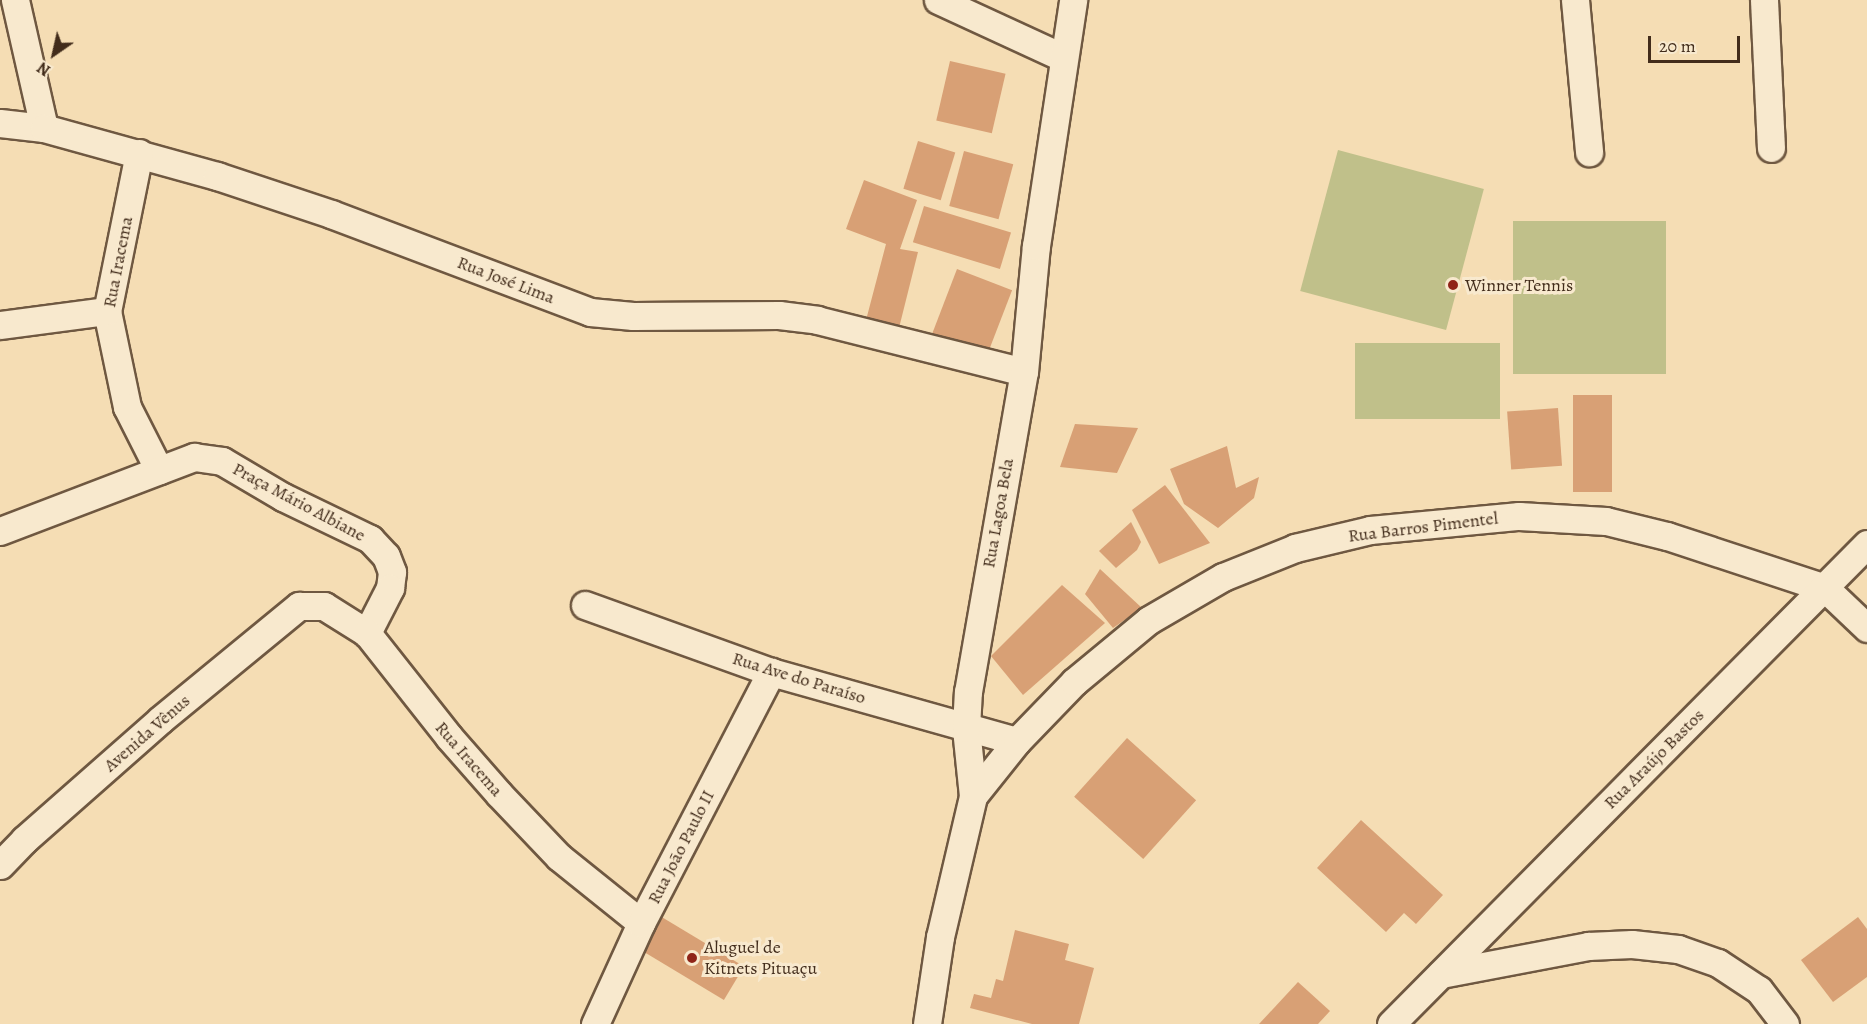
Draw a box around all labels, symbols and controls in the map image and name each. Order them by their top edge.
north arrow [24,24,84,84]
scale bar [1651,24,1742,62]
text: 20 m [1659,34,1696,58]
text: N [33,57,55,81]
street label: Rua Iracema [99,215,137,309]
street label: Rua José Lima [454,252,558,308]
place label: Winner Tennis [1465,274,1573,296]
marker: Winner Tennis [1446,278,1460,292]
street label: Rua Lagoa Bela [978,456,1018,570]
street label: Praça Mário Albiane [229,458,369,546]
street label: Rua Barros Pimentel [1347,507,1499,547]
street label: Rua Ave do Paraíso [730,647,868,709]
street label: Avenida Vênus [100,690,194,776]
street label: Rua Araújo Bastos [1599,704,1709,814]
street label: Rua Iracema [431,717,507,801]
street label: Rua João Paulo II [643,787,719,907]
place label: Aluguel de Kitnets Pituaçu [704,937,817,980]
marker: Aluguel de Kitnets Pituaçu [685,951,699,965]

